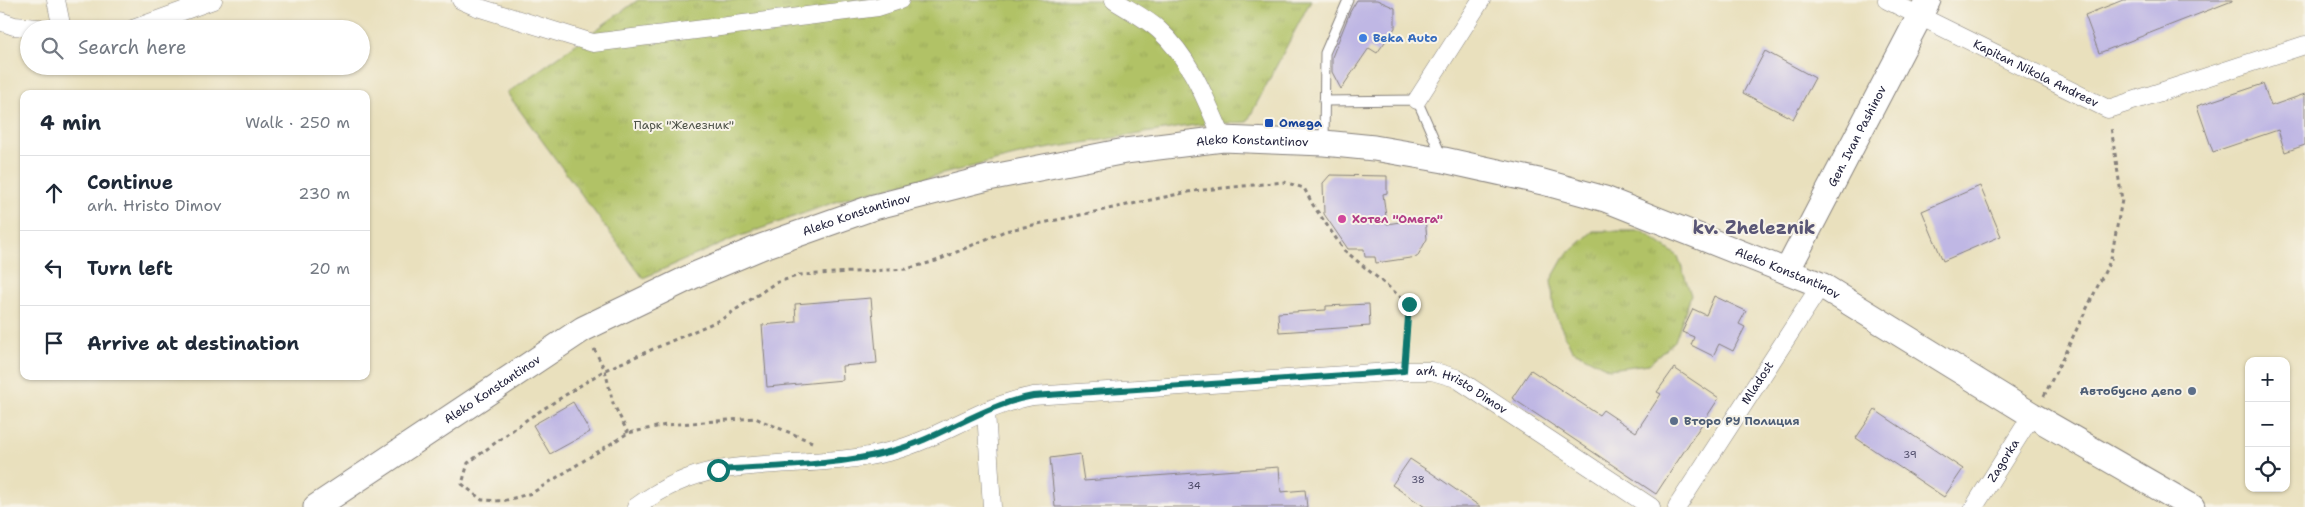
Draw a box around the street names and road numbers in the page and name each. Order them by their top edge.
street label: Kapitan Nikola Andreev [1970,36,2102,111]
street label: Gen. Ivan Pashinov [1824,82,1890,190]
street label: Aleko Konstantinov [1195,131,1309,150]
street label: Aleko Konstantinov [800,190,913,240]
street label: Aleko Konstantinov [1733,244,1843,303]
street label: Aleko Konstantinov [441,351,544,427]
street label: Mladost [1738,358,1777,407]
street label: arh. Hristo Dimov [1416,362,1511,418]
street label: Zagorka [1984,435,2023,485]

